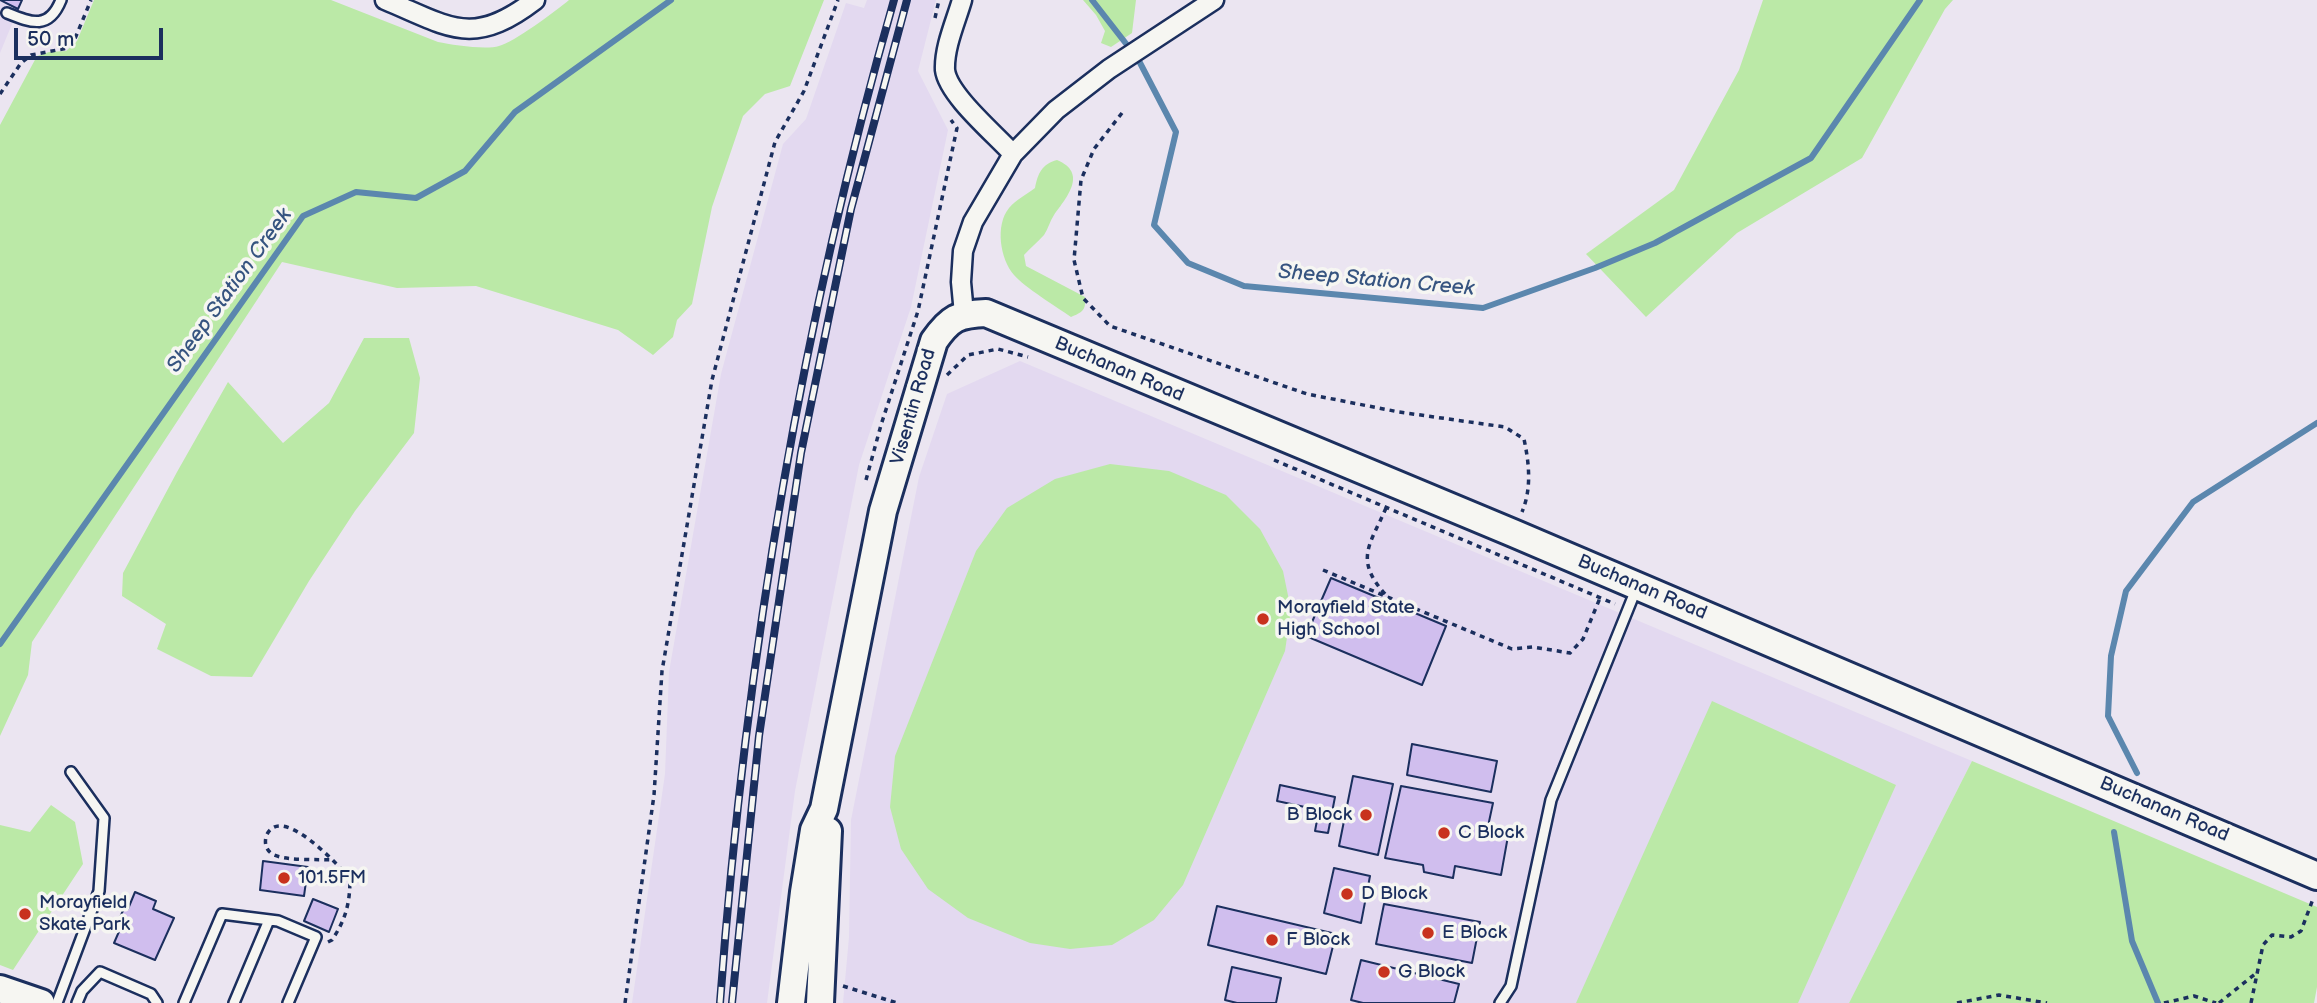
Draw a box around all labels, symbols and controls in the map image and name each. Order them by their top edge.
scale bar [18,14,166,58]
text: 50 m [27,27,74,52]
water label: Sheep Station Creek [162,204,298,378]
water label: Sheep Station Creek [1277,260,1475,302]
street label: Buchanan Road [1051,333,1187,407]
street label: Visentin Road [887,346,941,468]
street label: Buchanan Road [1574,551,1710,625]
place label: Morayfield State High School [1277,597,1415,641]
marker: Morayfield State High School [1255,611,1271,627]
street label: Buchanan Road [2096,773,2232,847]
place label: B Block [1287,804,1352,826]
marker: B Block [1358,807,1374,823]
place label: C Block [1458,822,1524,844]
marker: C Block [1436,825,1452,841]
place label: 101.5FM [298,867,366,889]
marker: 101.5FM [276,870,292,886]
place label: D Block [1361,883,1427,905]
marker: D Block [1339,886,1355,902]
place label: Morayfield Skate Park [39,892,130,936]
marker: Morayfield Skate Park [17,906,33,922]
place label: E Block [1442,922,1507,944]
marker: E Block [1420,925,1436,941]
place label: F Block [1286,929,1350,951]
marker: F Block [1264,932,1280,948]
place label: G Block [1398,961,1465,983]
marker: G Block [1376,964,1392,980]

